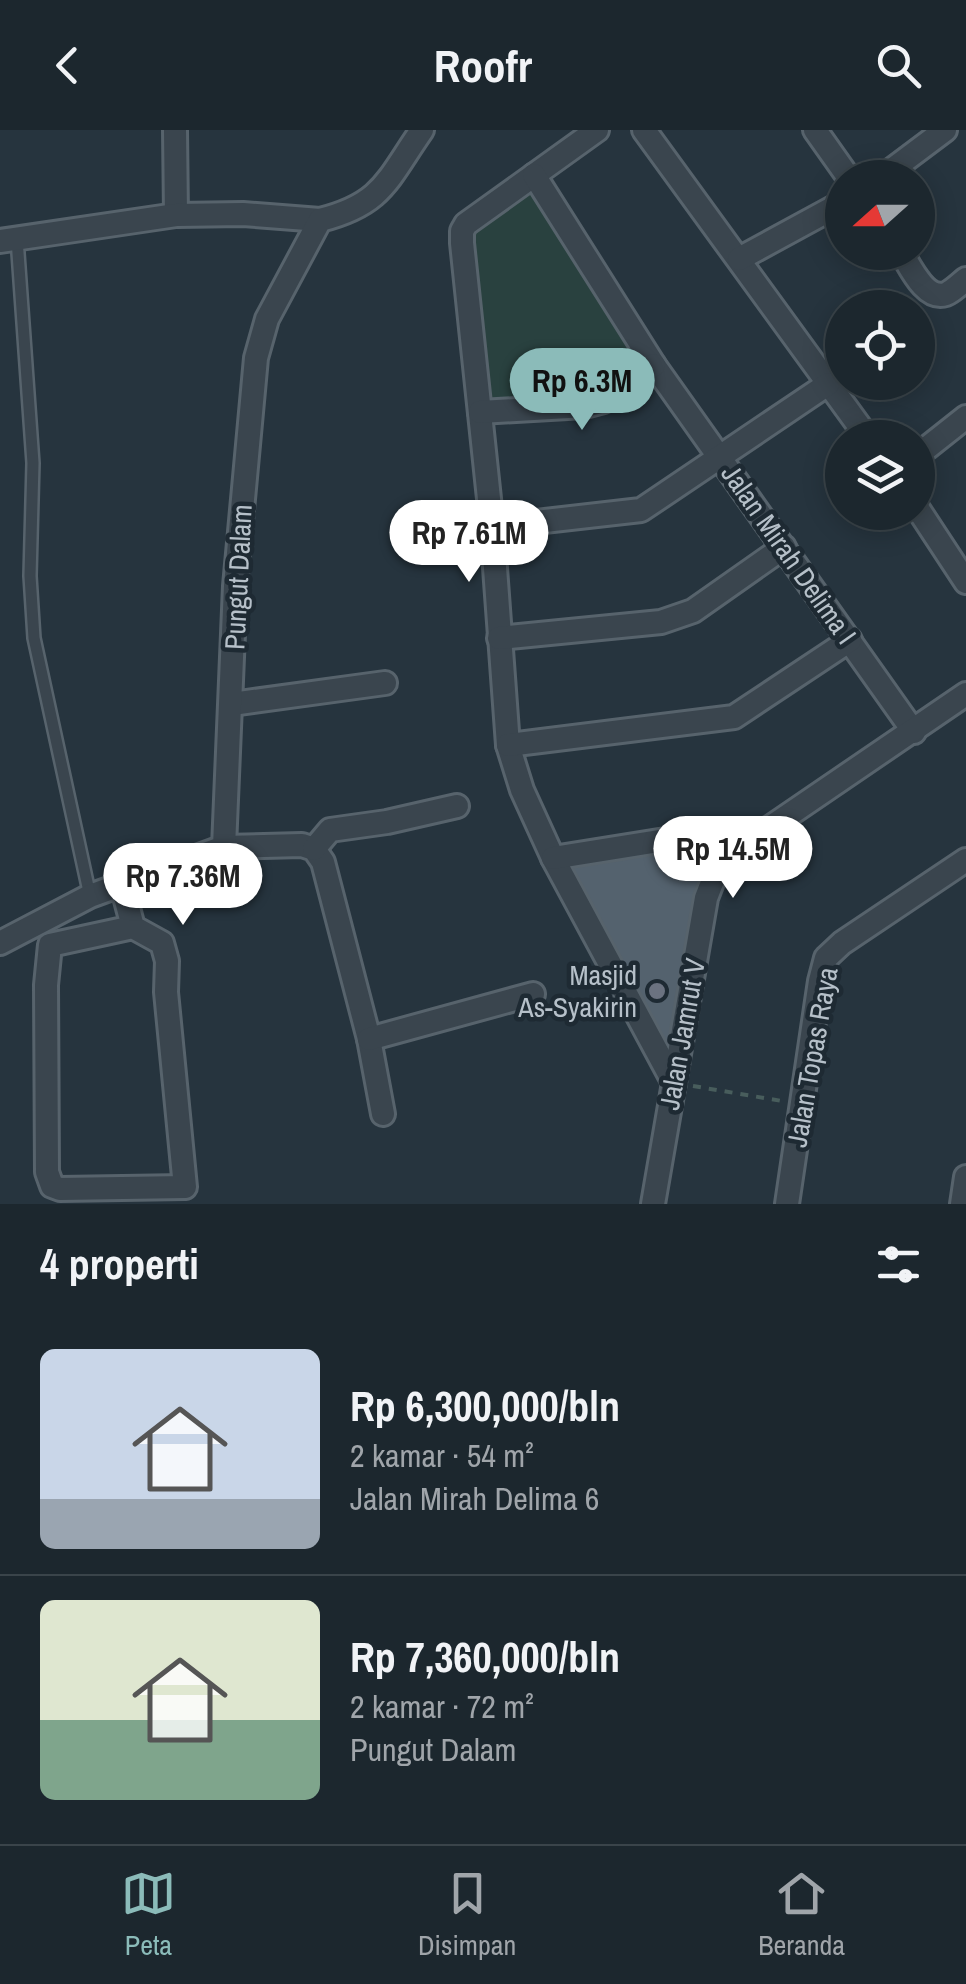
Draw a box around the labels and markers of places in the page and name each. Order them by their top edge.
pin: Rp 6.3M [490,348,674,433]
pin: Rp 7.61M [366,500,572,585]
pin: Rp 14.5M [630,816,836,901]
pin: Rp 7.36M [80,843,286,928]
place label: Masjid As-Syakirin [517,956,637,1026]
marker: Masjid As-Syakirin [646,980,668,1002]

